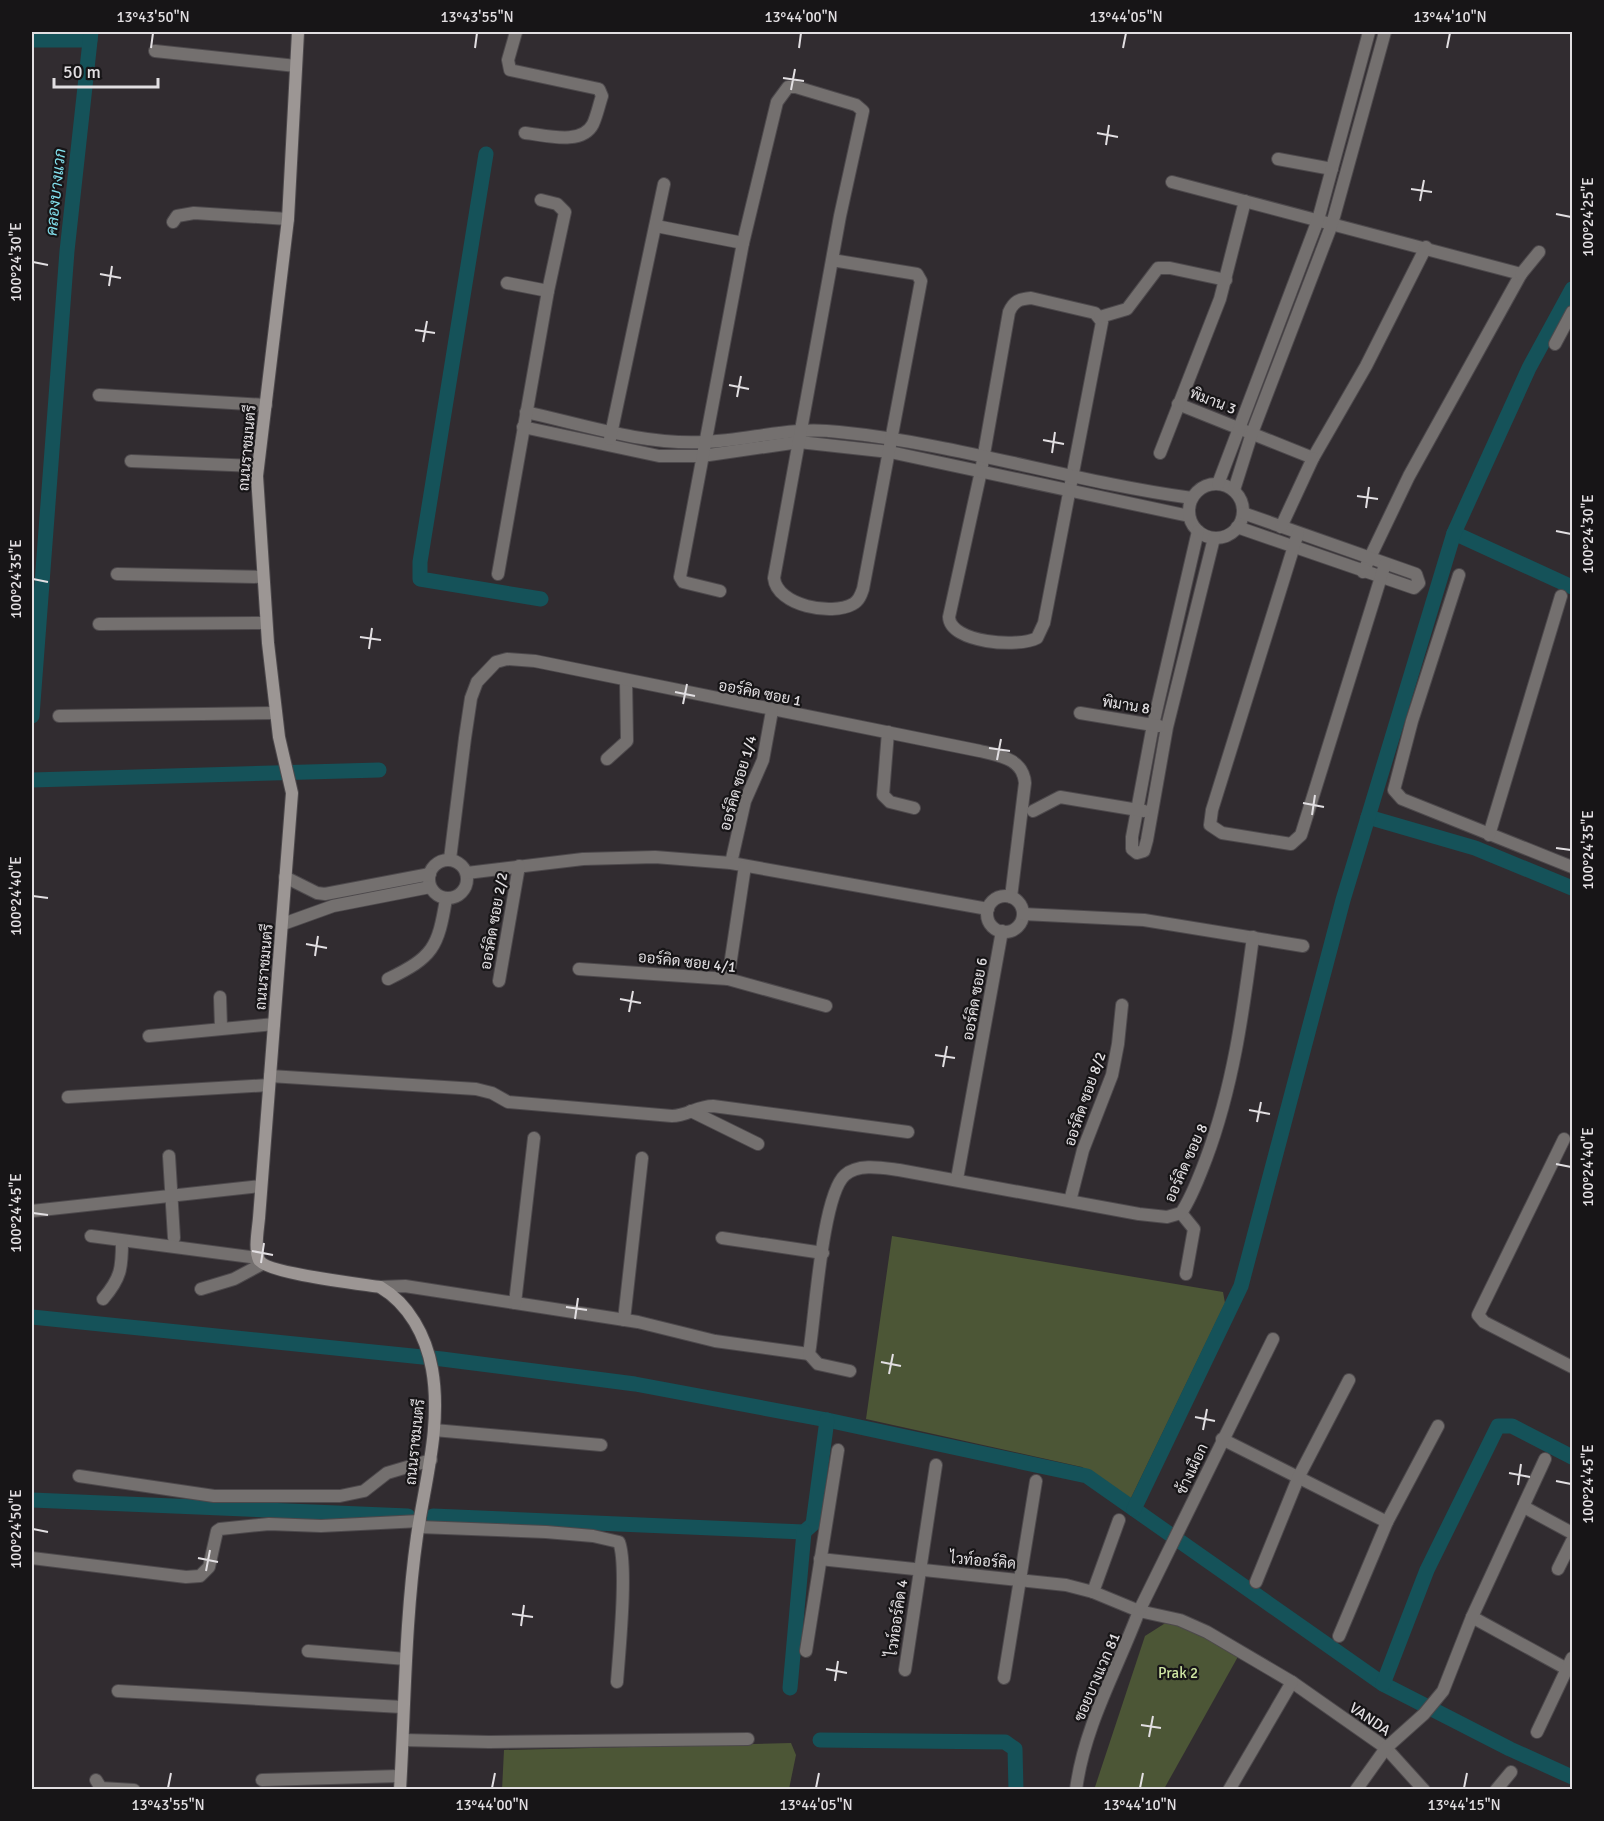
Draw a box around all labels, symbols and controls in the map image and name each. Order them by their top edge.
text: 13°43'50"N [116,8,190,26]
text: 13°43'55"N [440,8,514,26]
text: 13°44'00"N [764,8,838,26]
text: 13°44'05"N [1089,8,1163,26]
text: 13°44'10"N [1413,8,1487,26]
scale bar [54,51,158,89]
text: 50 m [63,61,101,83]
water label: คลองบางแวก [41,147,71,237]
text: 100°24'25"E [1579,177,1597,257]
text: 100°24'30"E [7,222,25,302]
street label: พิมาน 3 [1187,384,1239,418]
street label: ถนนราชมนตรี [233,404,260,492]
text: 100°24'30"E [1579,494,1597,574]
text: 100°24'35"E [7,539,25,619]
street label: ออร์คิด ซอย 1 [717,675,803,710]
street label: พิมาน 8 [1101,692,1151,718]
street label: ออร์คิด ซอย 1/4 [715,733,760,833]
text: 100°24'35"E [1579,810,1597,890]
text: 100°24'40"E [7,856,25,936]
street label: ออร์คิด ซอย 2/2 [476,871,511,971]
street label: ถนนราชมนตรี [250,923,277,1011]
street label: ออร์คิด ซอย 4/1 [637,947,737,976]
street label: ออร์คิด ซอย 6 [958,956,991,1042]
street label: ออร์คิด ซอย 8/2 [1060,1049,1110,1149]
street label: ออร์คิด ซอย 8 [1160,1121,1211,1205]
text: 100°24'40"E [1579,1127,1597,1207]
text: 100°24'45"E [7,1173,25,1253]
street label: ถนนราชมนตรี [401,1398,428,1486]
street label: ช้างเผือก [1171,1440,1212,1498]
text: 100°24'45"E [1579,1444,1597,1524]
text: 100°24'50"E [7,1489,25,1569]
street label: ไวท์ออร์คิด [948,1548,1017,1573]
street label: ไวท์ออร์คิด 4 [882,1578,911,1659]
street label: ซอยบางแวก 81 [1070,1630,1124,1724]
park label: Prak 2 [1158,1664,1198,1682]
street label: VANDA [1346,1698,1394,1740]
text: 13°43'55"N [131,1796,205,1814]
text: 13°44'00"N [455,1796,529,1814]
text: 13°44'05"N [779,1796,853,1814]
text: 13°44'10"N [1103,1796,1177,1814]
text: 13°44'15"N [1427,1796,1501,1814]

